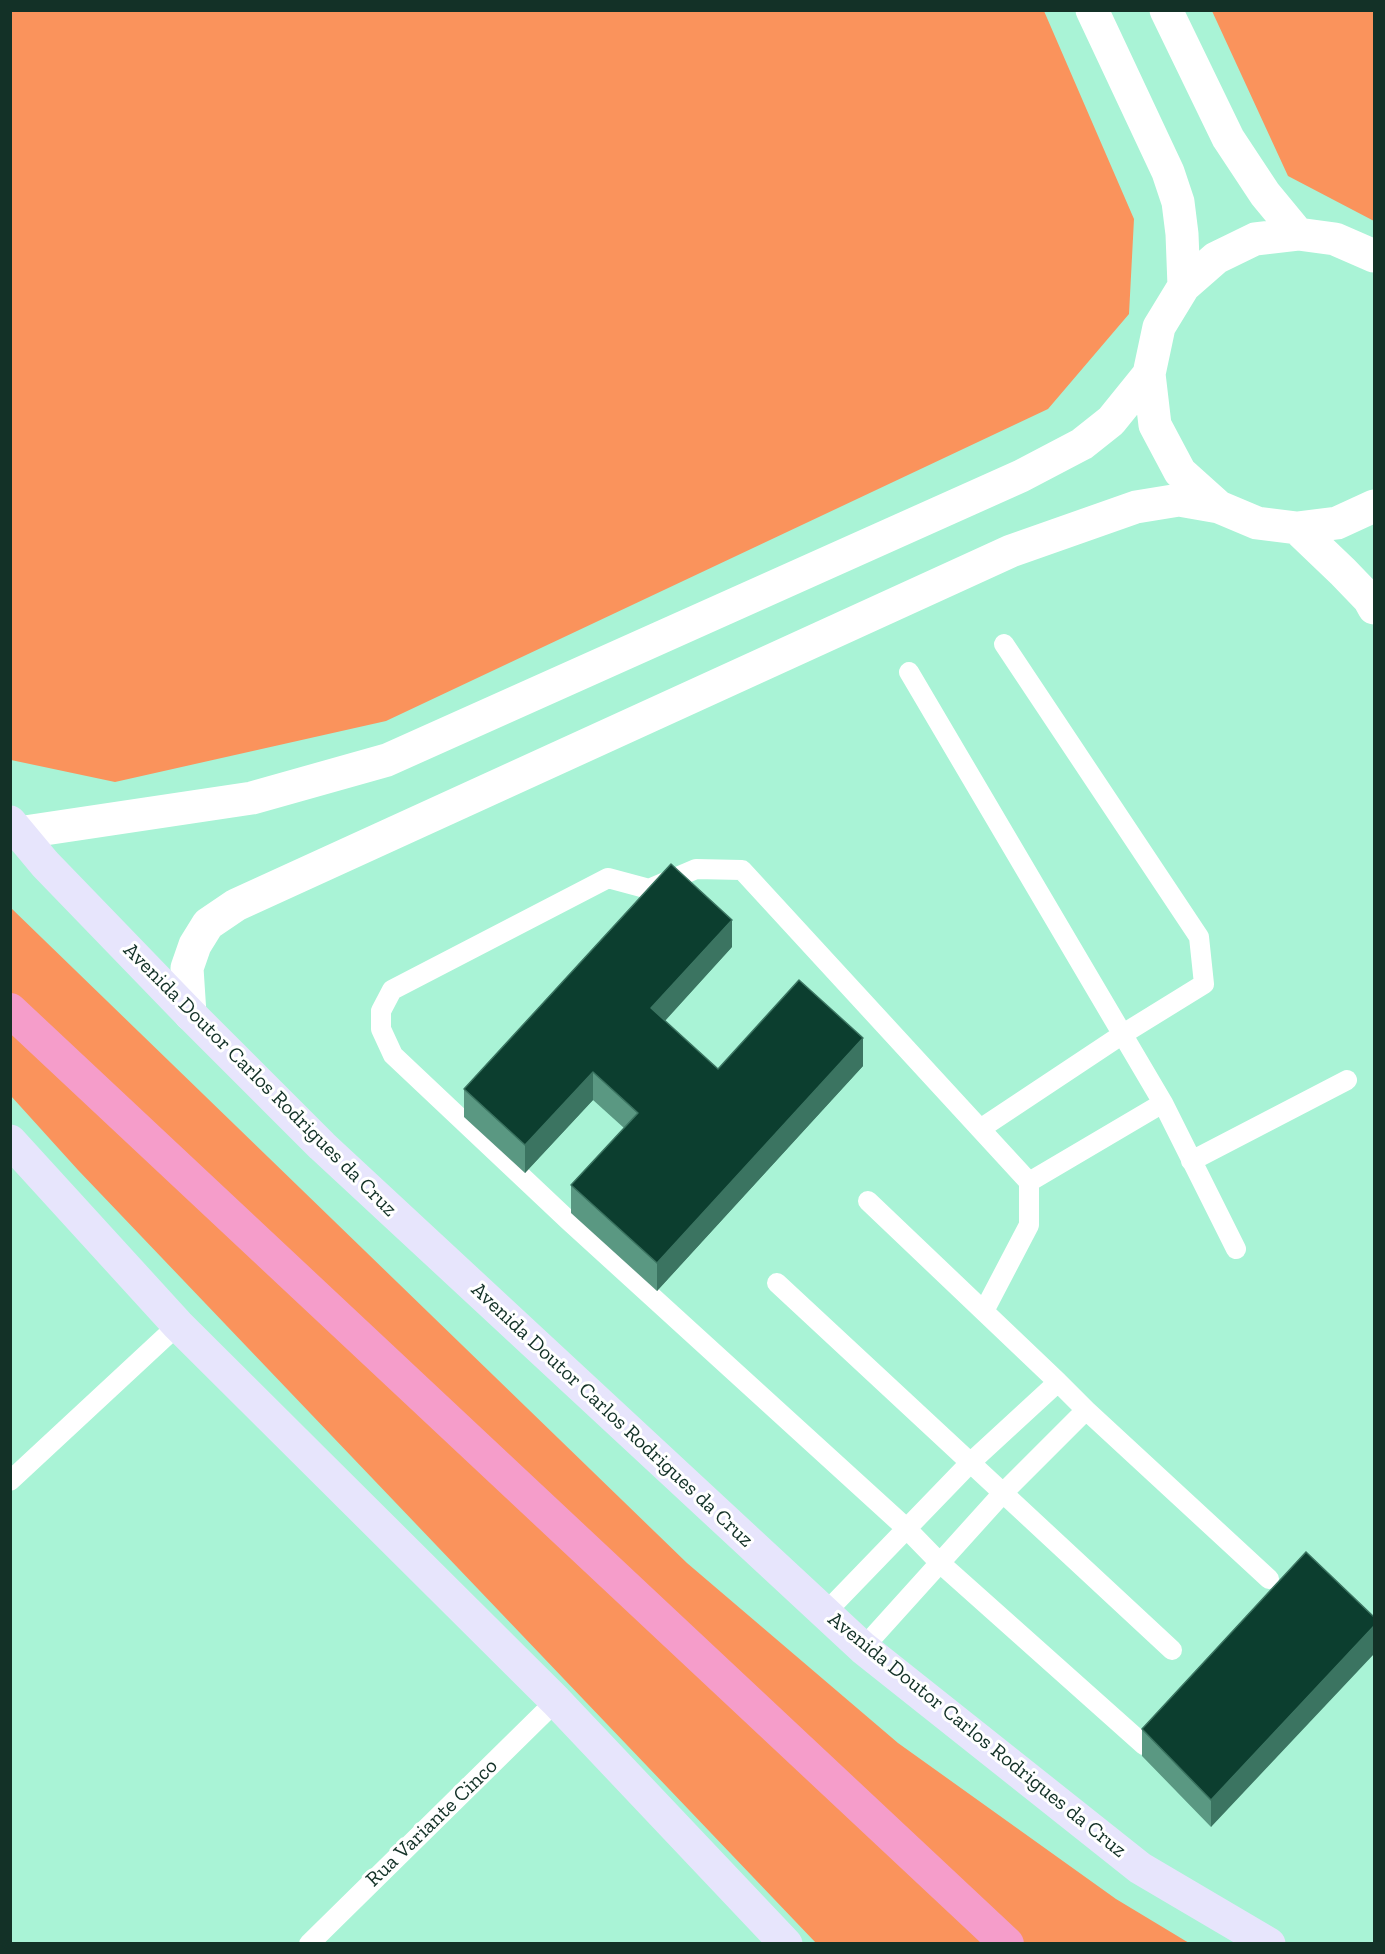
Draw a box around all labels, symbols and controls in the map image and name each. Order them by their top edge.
street label: Avenida Doutor Carlos Rodrigues da Cruz [118,938,402,1222]
street label: Avenida Doutor Carlos Rodrigues da Cruz [466,1277,758,1553]
street label: Avenida Doutor Carlos Rodrigues da Cruz [823,1607,1131,1863]
street label: Rua Variante Cinco [361,1754,503,1892]

